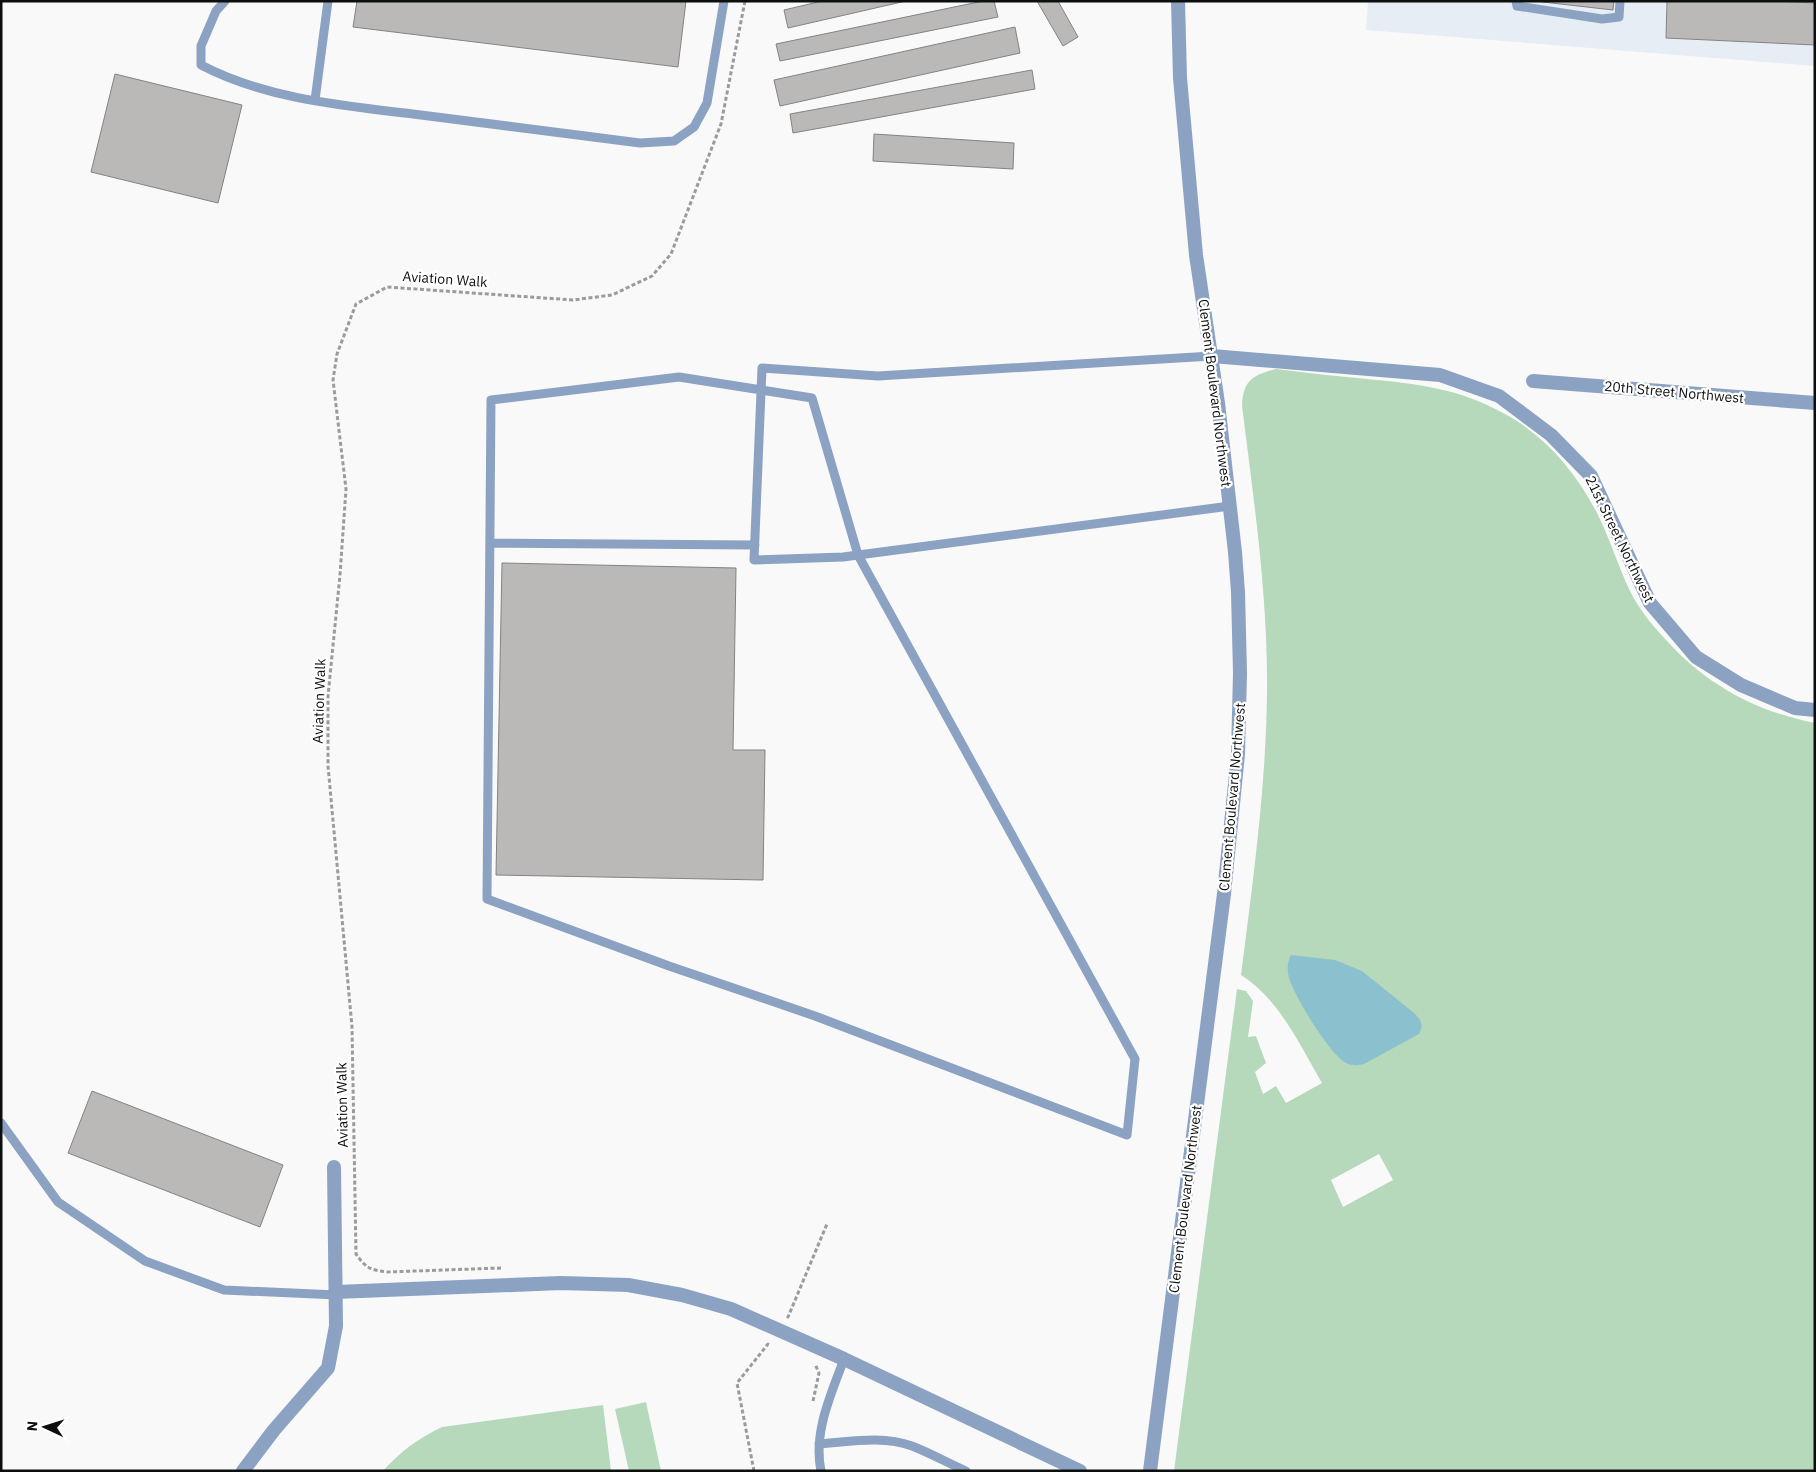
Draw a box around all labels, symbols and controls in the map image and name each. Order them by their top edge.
street label: Aviation Walk [402,267,489,291]
street label: Clement Boulevard Northwest [1195,298,1235,488]
street label: 20th Street Northwest [1603,377,1745,407]
street label: 21st Street Northwest [1581,473,1659,606]
street label: Aviation Walk [309,658,330,744]
street label: Clement Boulevard Northwest [1215,702,1249,892]
street label: Aviation Walk [332,1062,352,1148]
street label: Clement Boulevard Northwest [1165,1104,1205,1294]
north arrow [20,1402,70,1452]
text: N [23,1420,41,1432]

